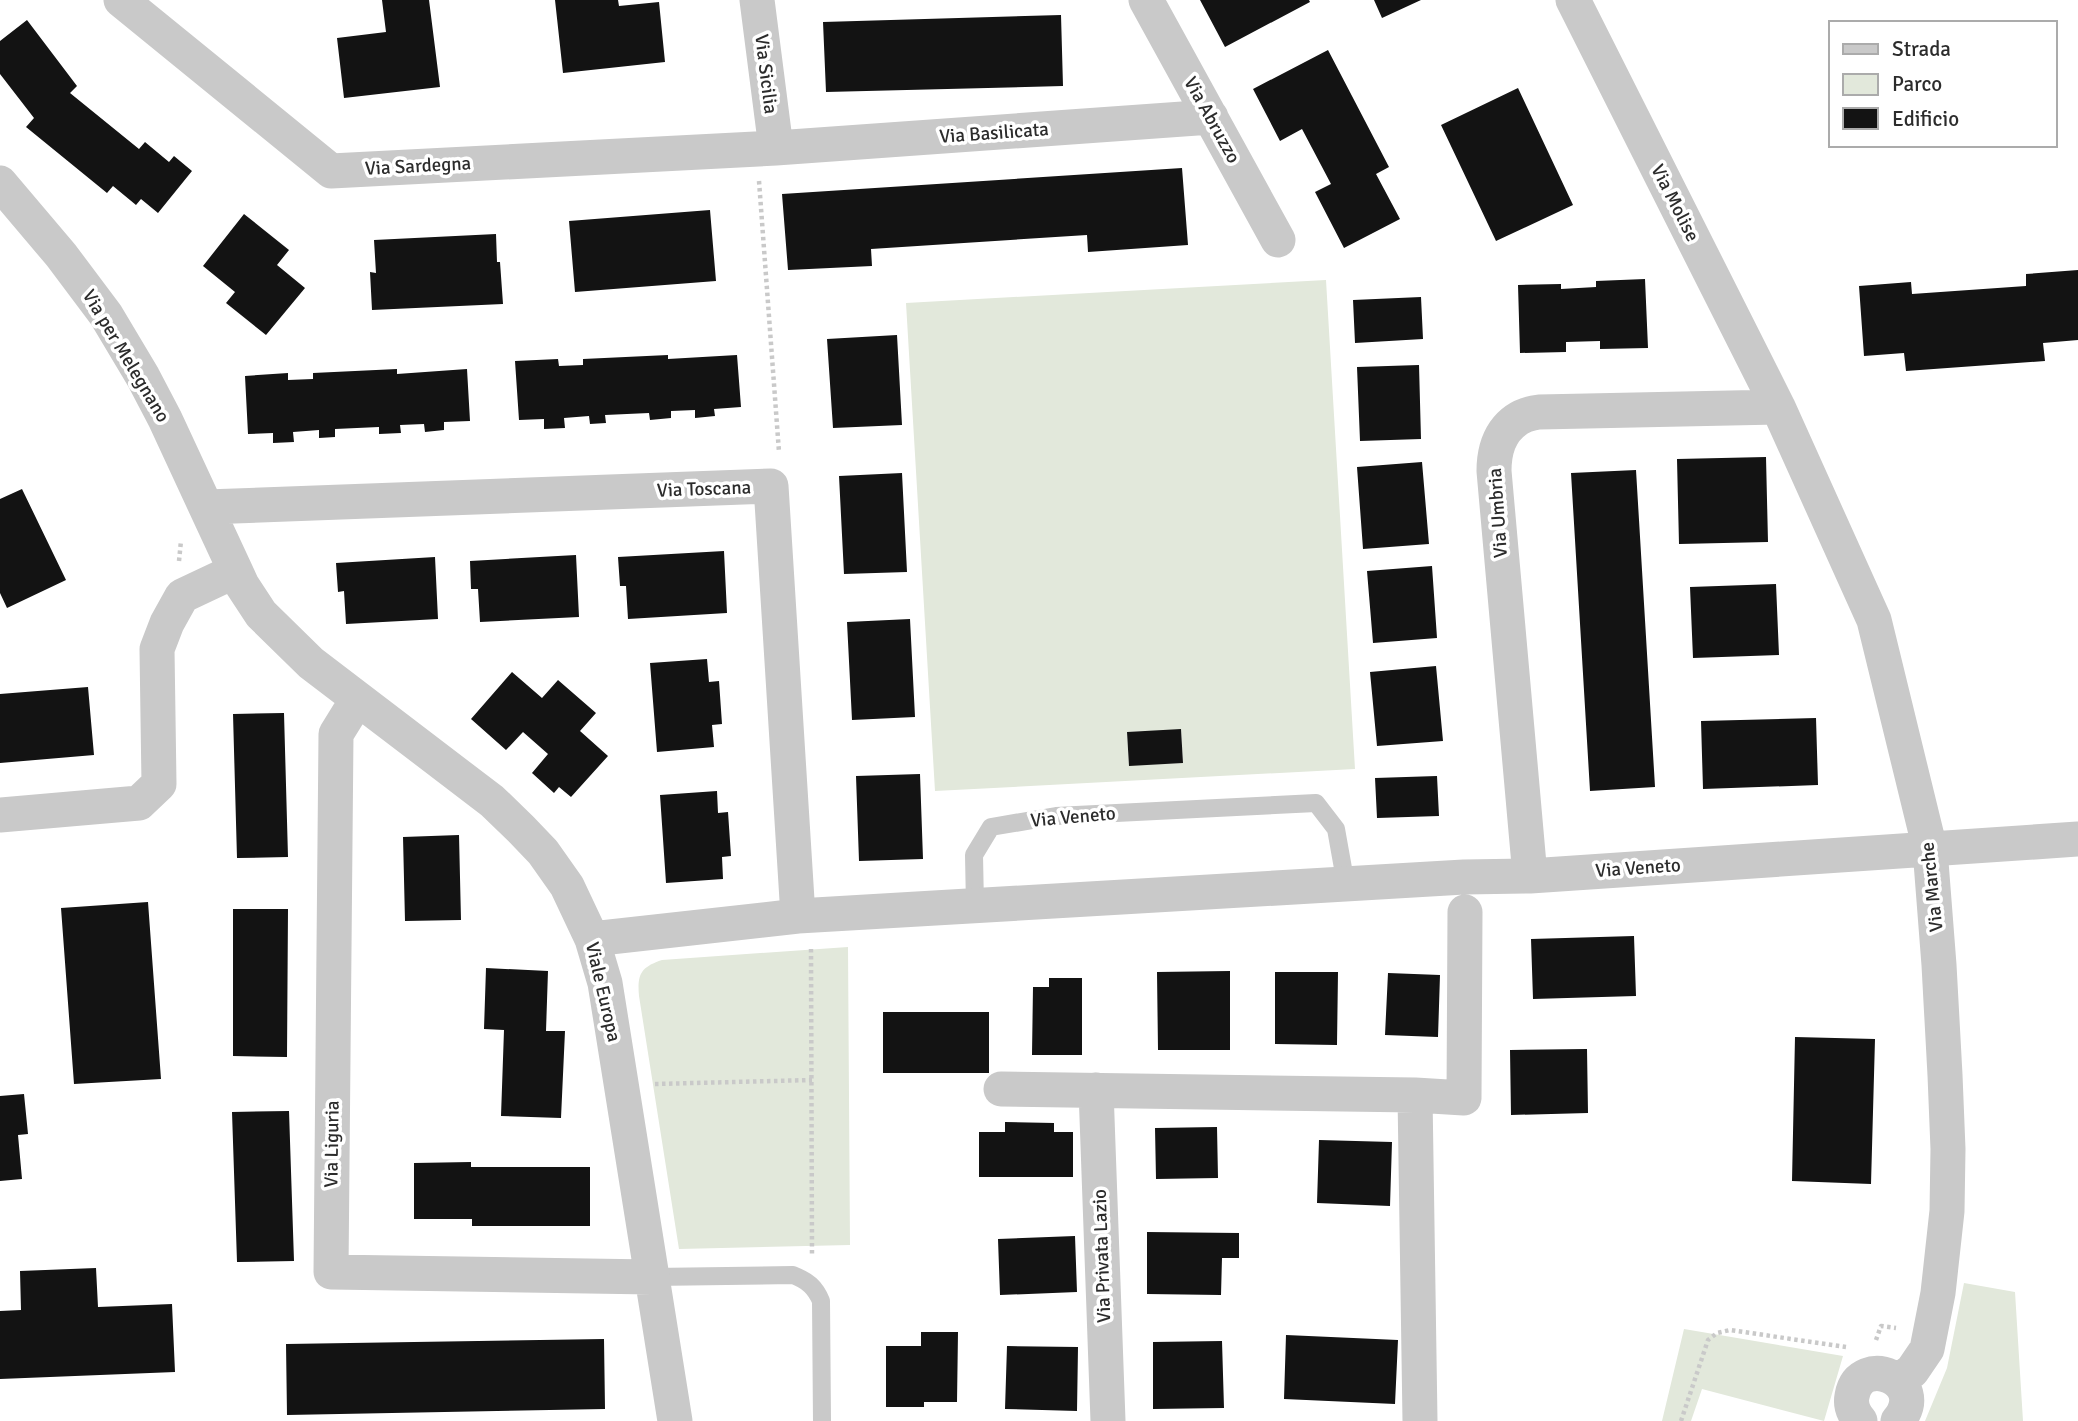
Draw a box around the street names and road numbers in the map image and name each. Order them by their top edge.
street label: Via Sicilia [749,33,783,115]
street label: Via Abruzzo [1178,72,1246,168]
street label: Via Basilicata [938,117,1050,149]
street label: Via Sardegna [364,151,472,181]
street label: Via Molise [1645,160,1705,246]
street label: Via per Melegnano [77,285,175,427]
street label: Via Umbria [1483,467,1513,559]
street label: Via Toscana [656,475,752,503]
street label: Via Veneto [1029,801,1117,833]
street label: Via Marche [1915,841,1949,933]
street label: Via Veneto [1594,853,1682,883]
street label: Viale Europa [580,940,626,1044]
street label: Via Liguria [319,1100,345,1188]
street label: Via Privata Lazio [1088,1188,1116,1323]

